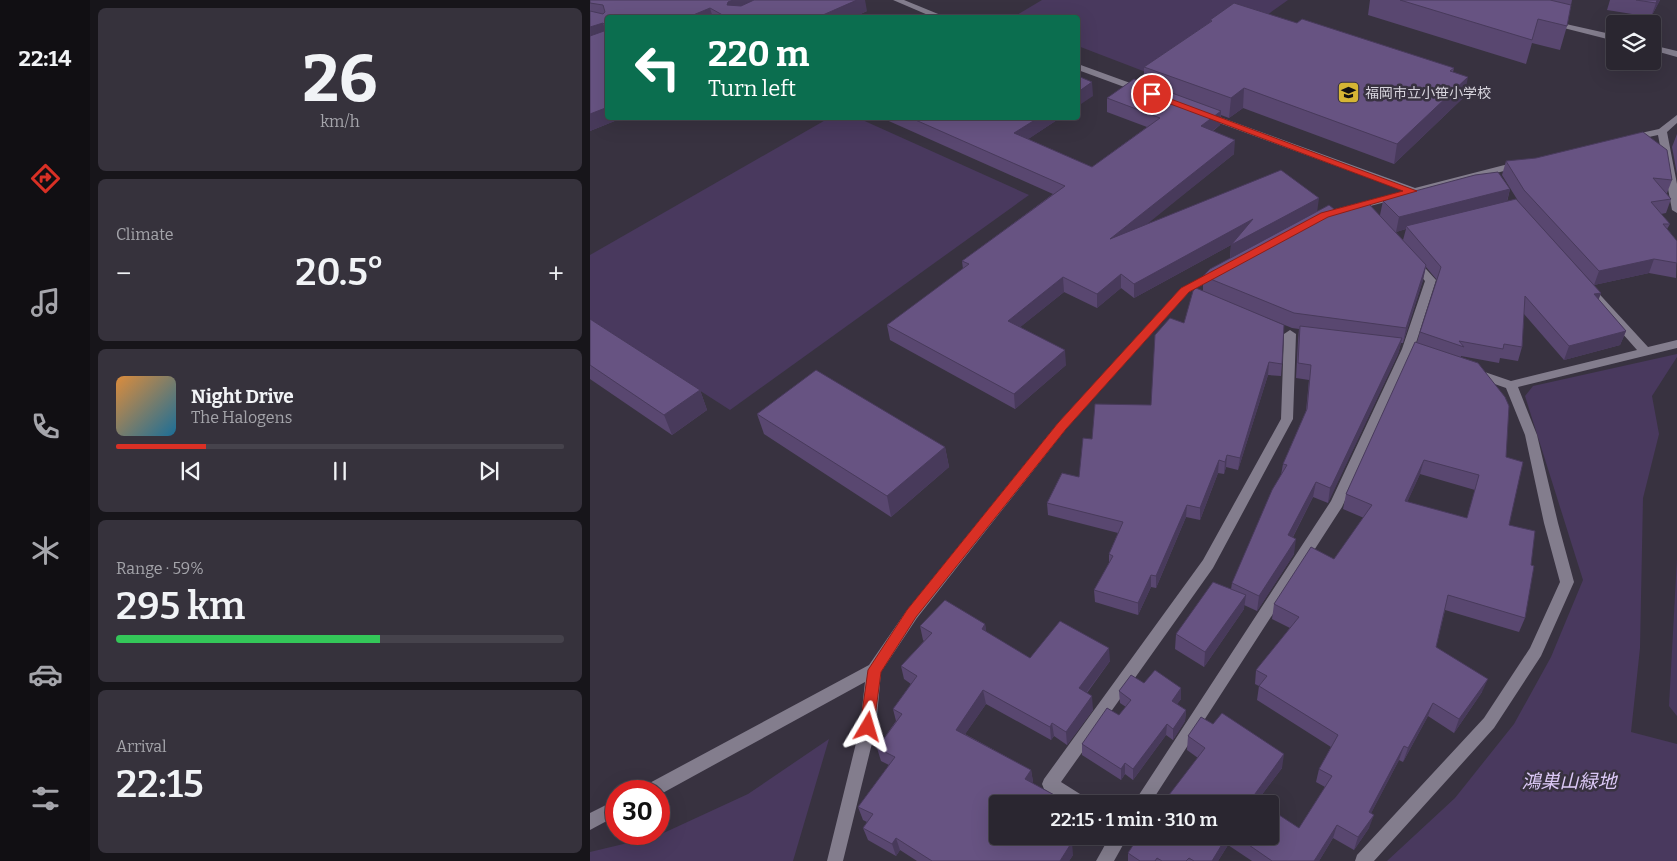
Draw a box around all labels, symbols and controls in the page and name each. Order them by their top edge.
map controls [1606,15,1661,70]
button: layers [1606,15,1661,70]
text: 220 m [708,33,809,75]
icon: left [625,35,690,100]
text: 26 [302,40,378,118]
text: 22:14 [19,45,71,72]
pin [1131,73,1173,115]
text: Turn left [708,75,796,102]
icon: arrive [1138,80,1166,108]
school or university icon: 福岡市立小笹小学校 [1337,81,1361,105]
place label: 福岡市立小笹小学校 [1365,85,1491,102]
text: km/h [320,112,360,131]
icon: directions [28,161,63,196]
text: Climate [116,225,174,244]
text: 20.5° [295,249,384,295]
text: − [116,257,131,290]
text: + [548,257,564,290]
icon: music [28,285,63,320]
text: Night Drive [191,385,294,408]
text: The Halogens [191,408,292,427]
icon: phone [28,409,63,444]
icon: previous [177,457,205,485]
icon: pause [326,457,354,485]
icon: next [475,457,503,485]
icon: climate [28,533,63,568]
text: Range · 59% [116,559,204,578]
text: 295 km [116,583,245,629]
icon: car [28,657,63,692]
position arrow [841,700,893,752]
text: Arrival [116,737,167,756]
text: 22:15 [116,761,204,807]
park label: 鴻巣山緑地 [1521,770,1618,793]
speed limit sign: 30 [605,780,670,845]
icon: filters [28,781,63,816]
text: 22:15 · 1 min · 310 m [1050,808,1218,831]

